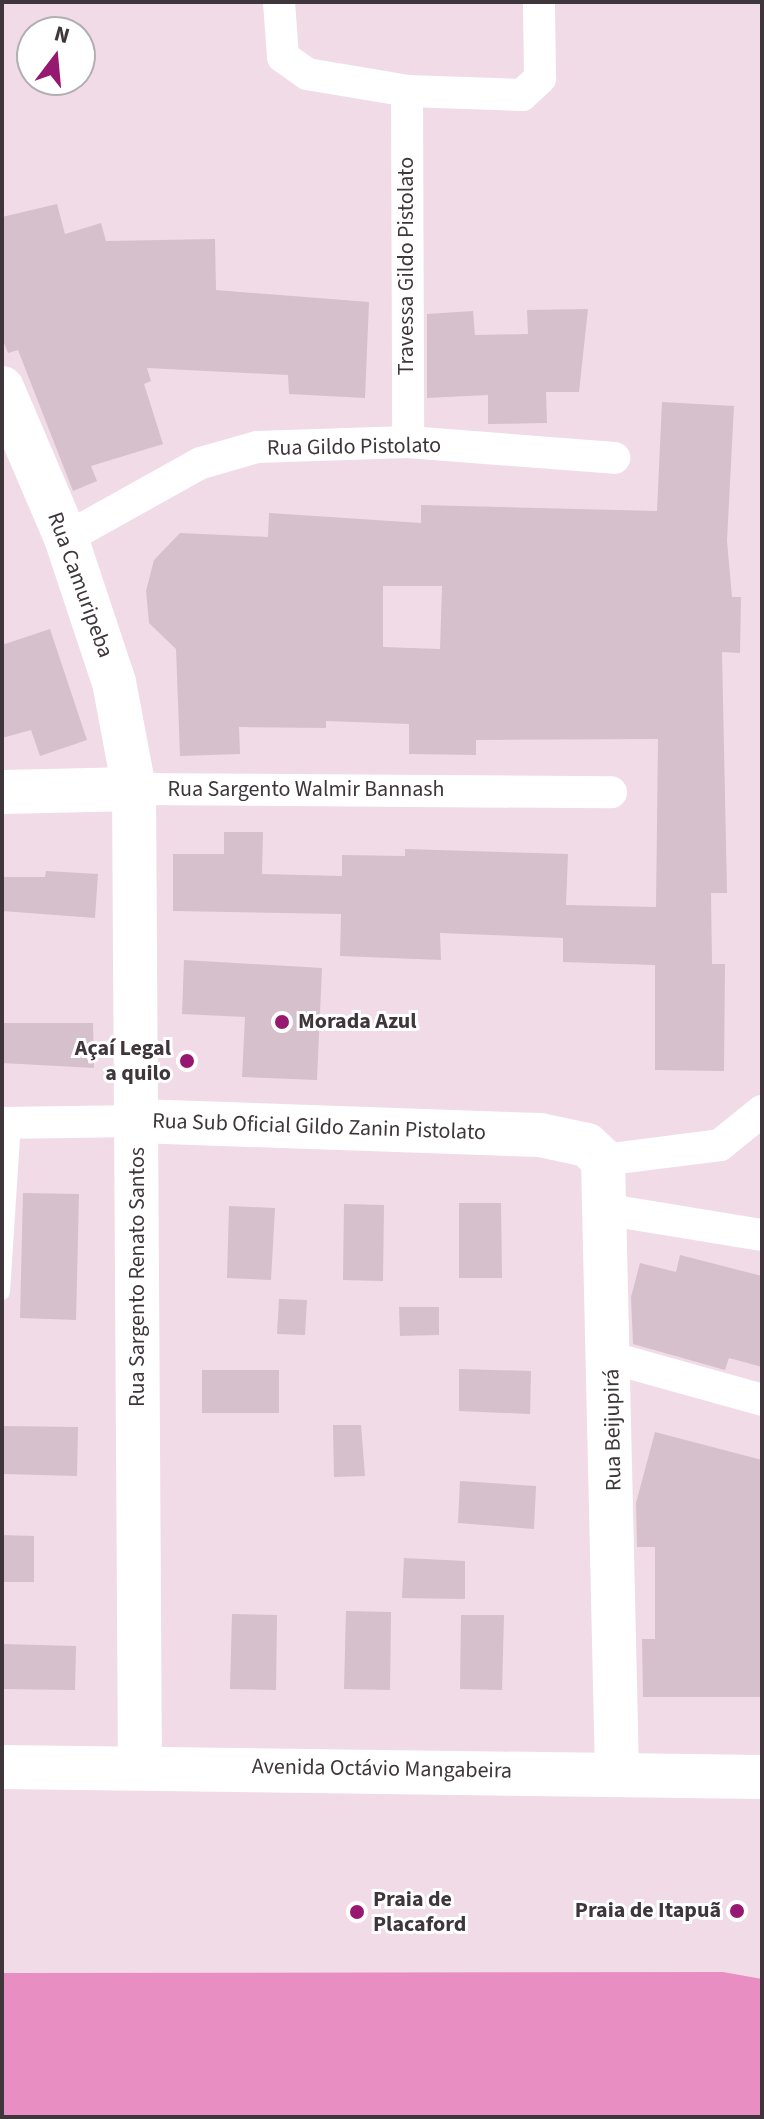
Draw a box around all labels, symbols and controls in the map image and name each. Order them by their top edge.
north arrow [16,16,96,96]
text: N [51,17,74,52]
street label: Travessa Gildo Pistolato [394,157,420,375]
street label: Rua Gildo Pistolato [267,432,441,462]
street label: Rua Camuripeba [41,509,119,661]
street label: Rua Sargento Walmir Bannash [167,777,445,803]
place label: Morada Azul [298,1009,417,1035]
marker: Morada Azul [273,1013,291,1031]
place label: Açaí Legal a quilo [75,1035,171,1086]
marker: Açaí Legal a quilo [178,1052,196,1070]
street label: Rua Sub Oficial Gildo Zanin Pistolato [152,1108,486,1146]
street label: Rua Sargento Renato Santos [125,1147,151,1407]
street label: Rua Beijupirá [599,1369,627,1491]
street label: Avenida Octávio Mangabeira [252,1754,512,1784]
place label: Praia de Placaford [373,1886,466,1938]
place label: Praia de Itapuã [575,1898,721,1924]
marker: Praia de Itapuã [728,1902,746,1920]
marker: Praia de Placaford [348,1903,366,1921]

